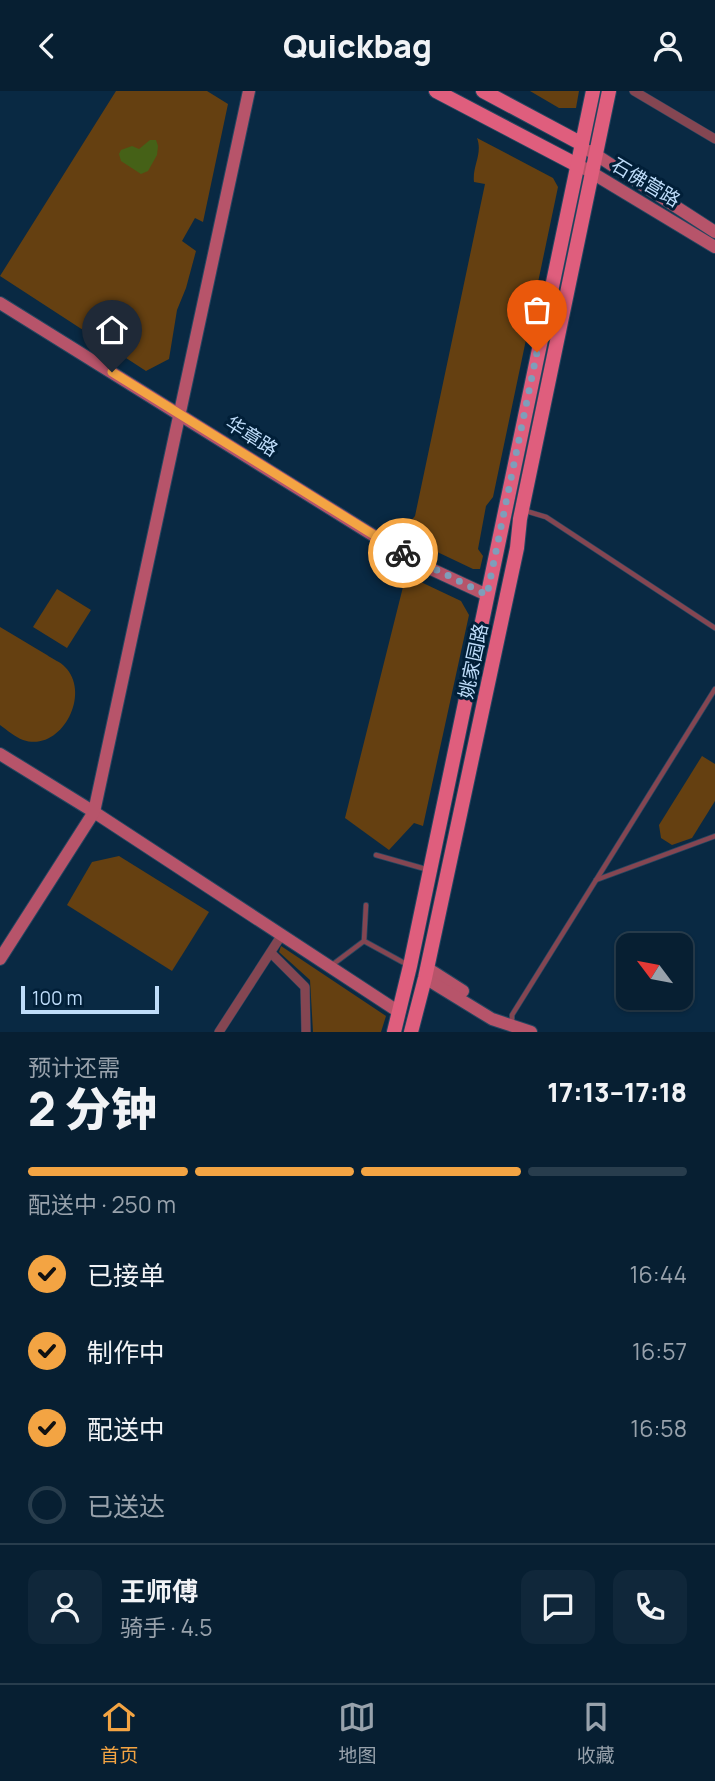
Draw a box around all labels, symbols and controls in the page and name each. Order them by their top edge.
text: Quickbag [283,24,432,68]
icon: back [28,27,66,65]
icon: person [649,27,687,65]
street label: 石佛营路 [607,151,685,213]
pin [507,280,567,352]
icon: bag [518,291,556,329]
pin [82,300,142,372]
icon: home [93,311,131,349]
street label: 华章路 [221,410,283,462]
courier [368,518,438,588]
icon: bike [384,534,422,572]
street label: 姚家园路 [452,621,494,701]
north arrow [616,933,693,1010]
map controls [616,933,693,1010]
scale bar [21,983,159,1015]
text: 100 m [32,985,83,1011]
text: 预计还需 [28,1051,120,1083]
text: 17:13–17:18 [547,1074,687,1110]
text: 2 分钟 [28,1077,157,1140]
text: 配送中 · 250 m [28,1188,176,1220]
icon: check [28,1255,66,1293]
text: 已接单 [87,1257,165,1293]
text: 16:44 [630,1258,687,1290]
icon: check [28,1332,66,1370]
text: 制作中 [87,1334,165,1370]
text: 16:57 [632,1335,687,1367]
icon: check [28,1409,66,1447]
text: 配送中 [87,1411,165,1447]
text: 16:58 [630,1412,687,1444]
text: 已送达 [87,1488,165,1524]
button: person [28,1570,102,1644]
button: chat [521,1570,595,1644]
button: phone [613,1570,687,1644]
text: 王师傅 [120,1573,198,1609]
text: 骑手 · 4.5 [120,1611,213,1643]
tab: 首页 [100,1698,138,1768]
tab: 地图 [338,1698,377,1768]
tab: 收藏 [577,1698,615,1768]

